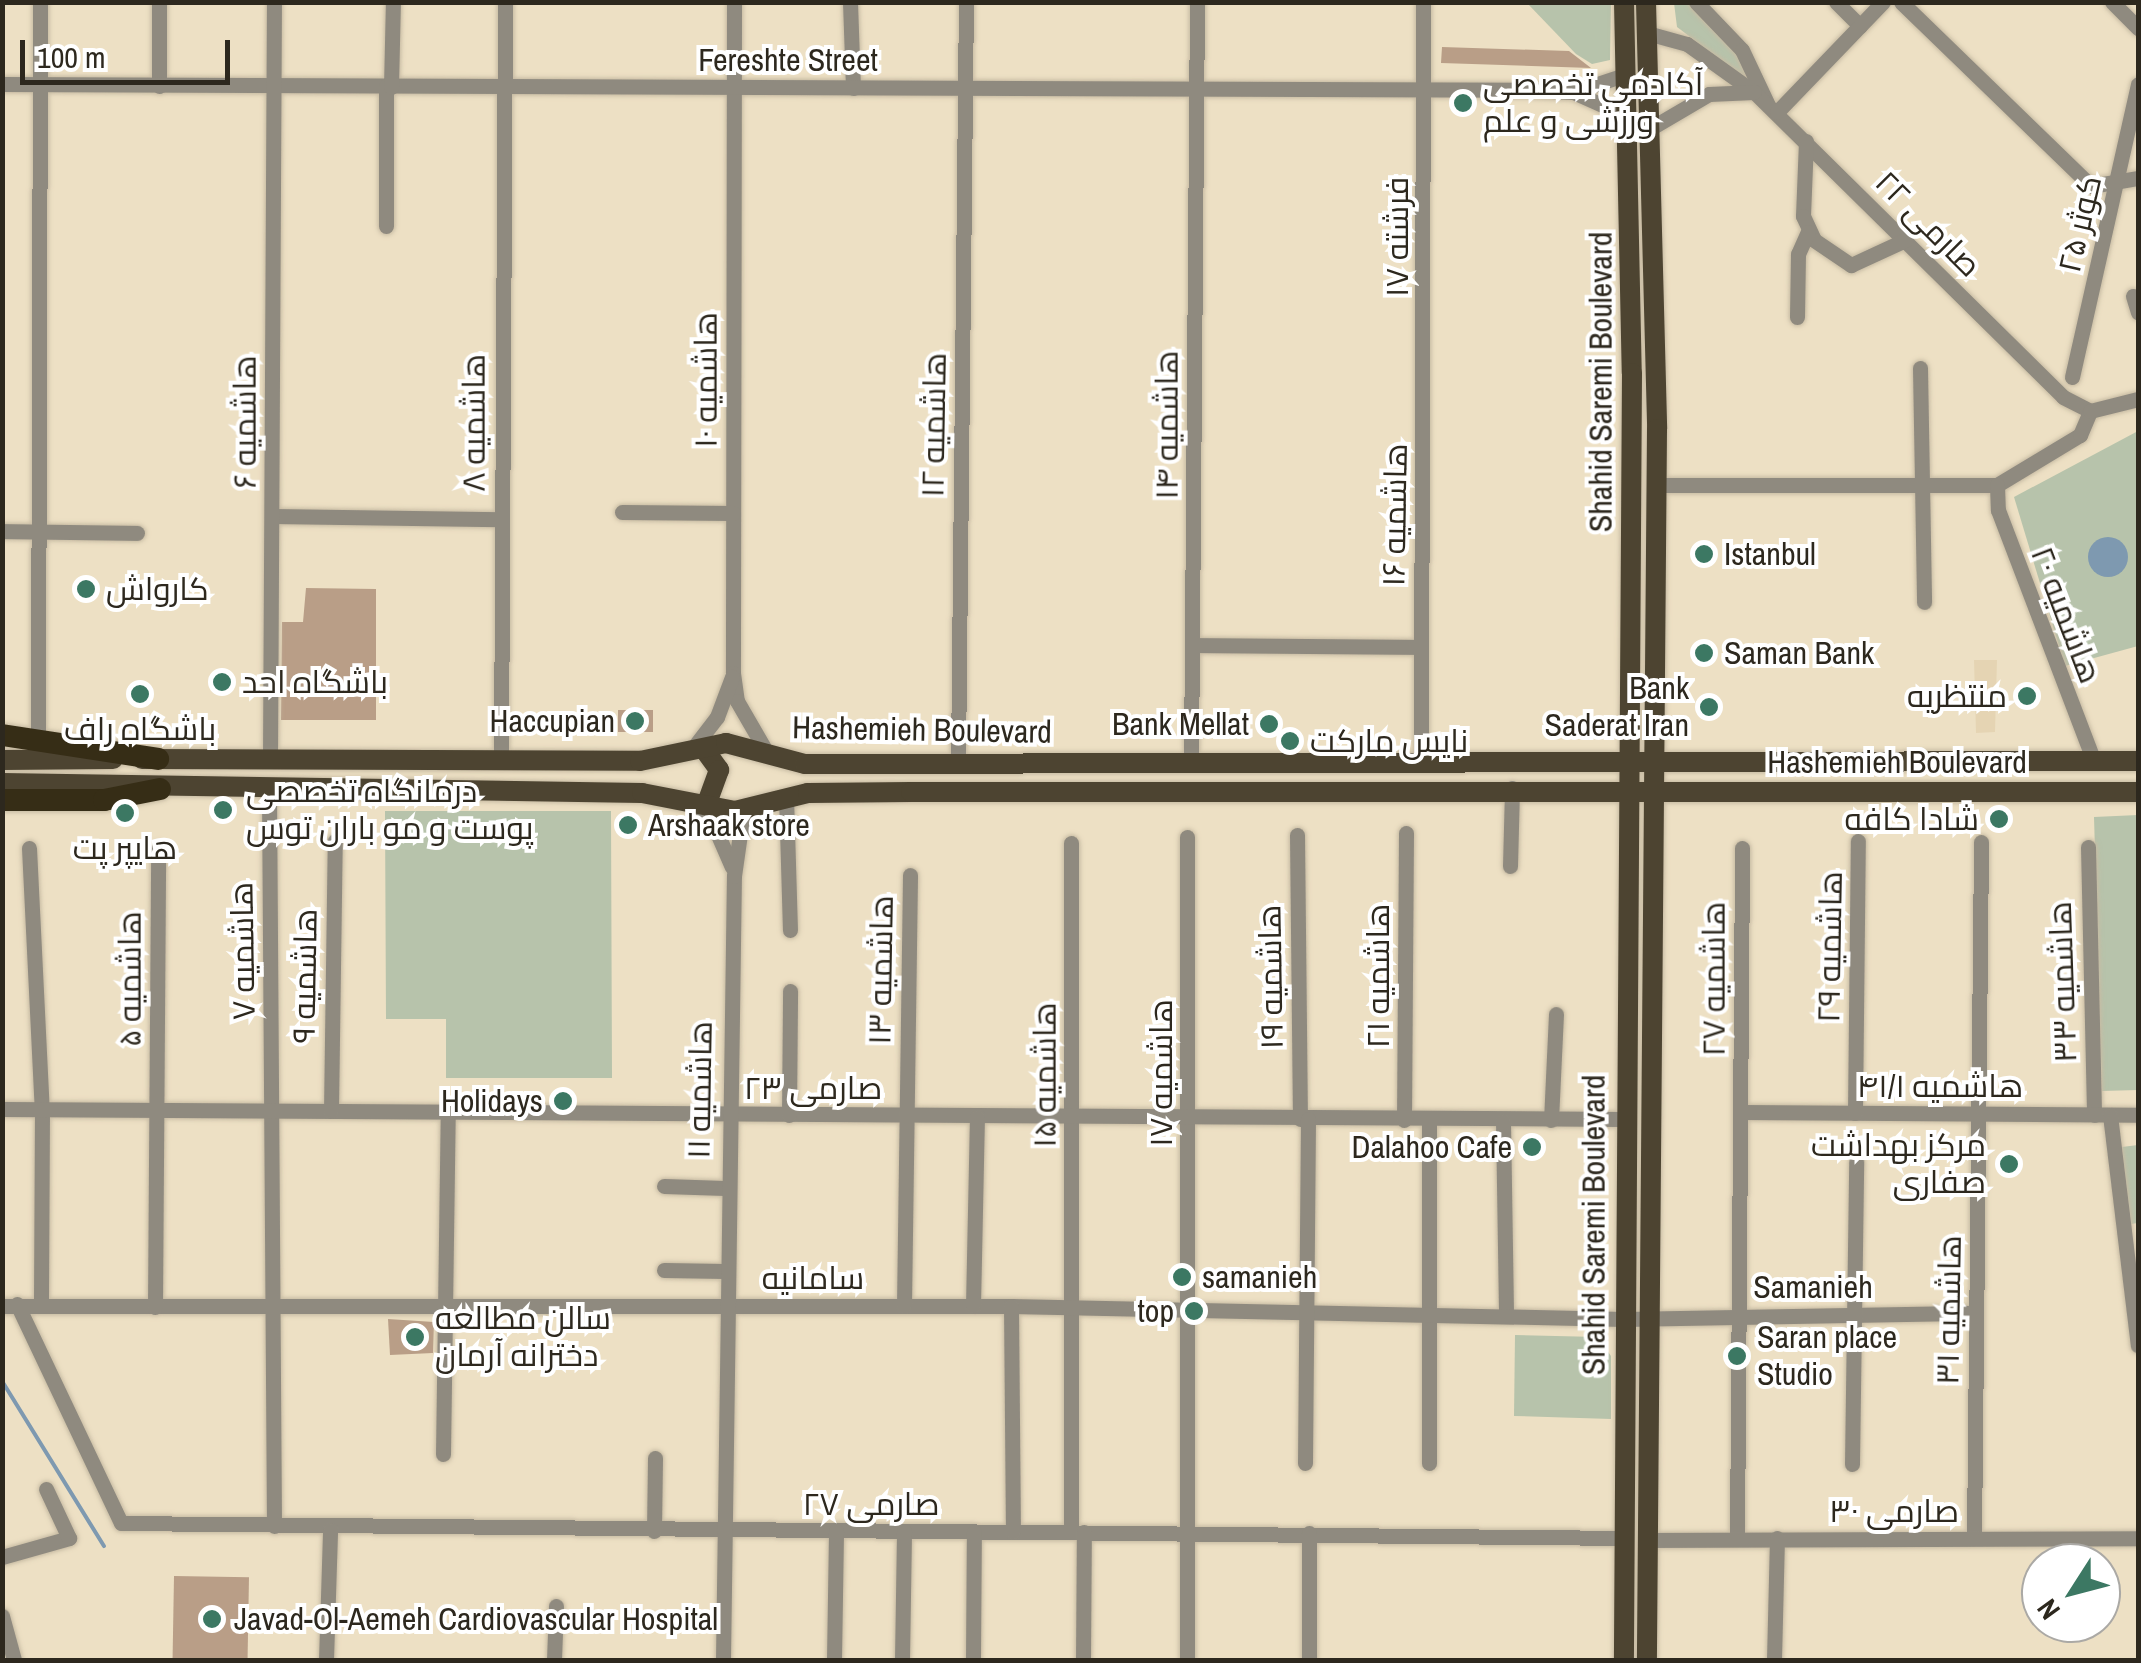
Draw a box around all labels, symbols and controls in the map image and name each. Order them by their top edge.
scale bar [25,20,235,82]
text: 100 m [37,37,105,77]
street label: Fereshte Street [698,41,878,79]
place label: آکادمی تخصصی ورزشی و علم [1483,66,1703,141]
marker: آکادمی تخصصی ورزشی و علم [1452,92,1474,114]
street label: صارمی ۲۲ [1867,163,1989,285]
street label: کوثر ۲۵ [2050,172,2110,276]
street label: فرشته ۱۷ [1378,177,1416,297]
street label: Shahid Saremi Boulevard [1582,232,1620,532]
street label: هاشمیه ۱۰ [687,312,725,448]
street label: هاشمیه ۱۴ [1148,350,1186,500]
street label: هاشمیه ۱۲ [914,352,954,498]
street label: هاشمیه ۸ [455,354,493,492]
street label: هاشمیه ۶ [226,355,264,489]
street label: هاشمیه ۱۶ [1375,443,1415,587]
place label: Istanbul [1724,535,1816,573]
street label: هاشمیه ۲۰ [2022,541,2110,689]
marker: Istanbul [1693,543,1715,565]
place label: کارواش [106,570,209,608]
marker: کارواش [75,578,97,600]
place label: Saman Bank [1724,634,1874,672]
marker: Saman Bank [1693,642,1715,664]
place label: باشگاه احد [242,663,388,701]
place label: Bank Saderat Iran [1545,670,1689,745]
marker: باشگاه احد [211,671,233,693]
place label: منتظریه [1907,677,2007,715]
marker: باشگاه راف [129,683,151,705]
marker: منتظریه [2016,685,2038,707]
marker: Bank Saderat Iran [1698,696,1720,718]
place label: Haccupian [490,702,615,740]
place label: Bank Mellat [1112,705,1249,743]
street label: Hashemieh Boulevard [792,709,1052,751]
place label: باشگاه راف [64,710,216,748]
marker: Haccupian [624,710,646,732]
marker: Bank Mellat [1258,713,1280,735]
place label: نایس مارکت [1310,722,1468,760]
marker: نایس مارکت [1279,730,1301,752]
street label: Hashemieh Boulevard [1767,743,2027,781]
place label: درمانگاه تخصصی پوست و مو باران توس [246,773,533,848]
marker: درمانگاه تخصصی پوست و مو باران توس [210,797,236,823]
place label: شادا کافه [1844,800,1979,838]
marker: هایپر پت [114,802,136,824]
place label: Arshaak store [648,806,810,844]
marker: شادا کافه [1988,808,2010,830]
marker: Arshaak store [617,814,639,836]
place label: هایپر پت [73,829,177,867]
street label: هاشمیه ۲۹ [1809,871,1851,1023]
street label: هاشمیه ۷ [223,882,263,1020]
street label: هاشمیه ۱۳ [860,895,902,1045]
street label: هاشمیه ۲۷ [1695,901,1733,1057]
street label: هاشمیه ۳۳ [2041,901,2085,1063]
street label: هاشمیه ۱۹ [1251,904,1291,1050]
street label: هاشمیه ۲۱ [1359,904,1397,1048]
street label: هاشمیه ۹ [285,908,325,1044]
street label: هاشمیه ۵ [111,911,149,1047]
street label: هاشمیه ۱۷ [1142,999,1180,1147]
street label: هاشمیه ۱۵ [1026,1002,1064,1148]
street label: هاشمیه ۱۱ [680,1021,720,1159]
street label: هاشمیه ۴۱/۱ [1857,1067,2023,1105]
street label: صارمی ۲۳ [744,1069,882,1107]
street label: Shahid Saremi Boulevard [1575,1075,1613,1375]
place label: Holidays [441,1082,543,1120]
marker: Holidays [552,1090,574,1112]
place label: مرکز بهداشت صفاری [1811,1127,1986,1202]
place label: Dalahoo Cafe [1352,1128,1512,1166]
marker: Dalahoo Cafe [1521,1136,1543,1158]
marker: مرکز بهداشت صفاری [1996,1151,2022,1177]
street label: هاشمیه ۳۱ [1928,1235,1970,1385]
place label: samanieh [1202,1258,1317,1296]
street label: سامانیه [762,1259,864,1297]
marker: samanieh [1171,1266,1193,1288]
street label: Samanieh [1753,1268,1873,1306]
place label: top [1138,1292,1174,1330]
place label: سالن مطالعه دخترانه آرمان [435,1300,611,1375]
marker: top [1183,1300,1205,1322]
place label: Saran place Studio [1757,1319,1897,1394]
marker: سالن مطالعه دخترانه آرمان [404,1326,426,1348]
marker: Saran place Studio [1726,1345,1748,1367]
street label: صارمی ۲۷ [802,1485,940,1523]
street label: صارمی ۳۰ [1829,1492,1959,1530]
north arrow [2021,1543,2121,1643]
text: N [2028,1592,2069,1627]
place label: Javad-Ol-Aemeh Cardiovascular Hospital [234,1600,718,1638]
marker: Javad-Ol-Aemeh Cardiovascular Hospital [199,1606,225,1632]

